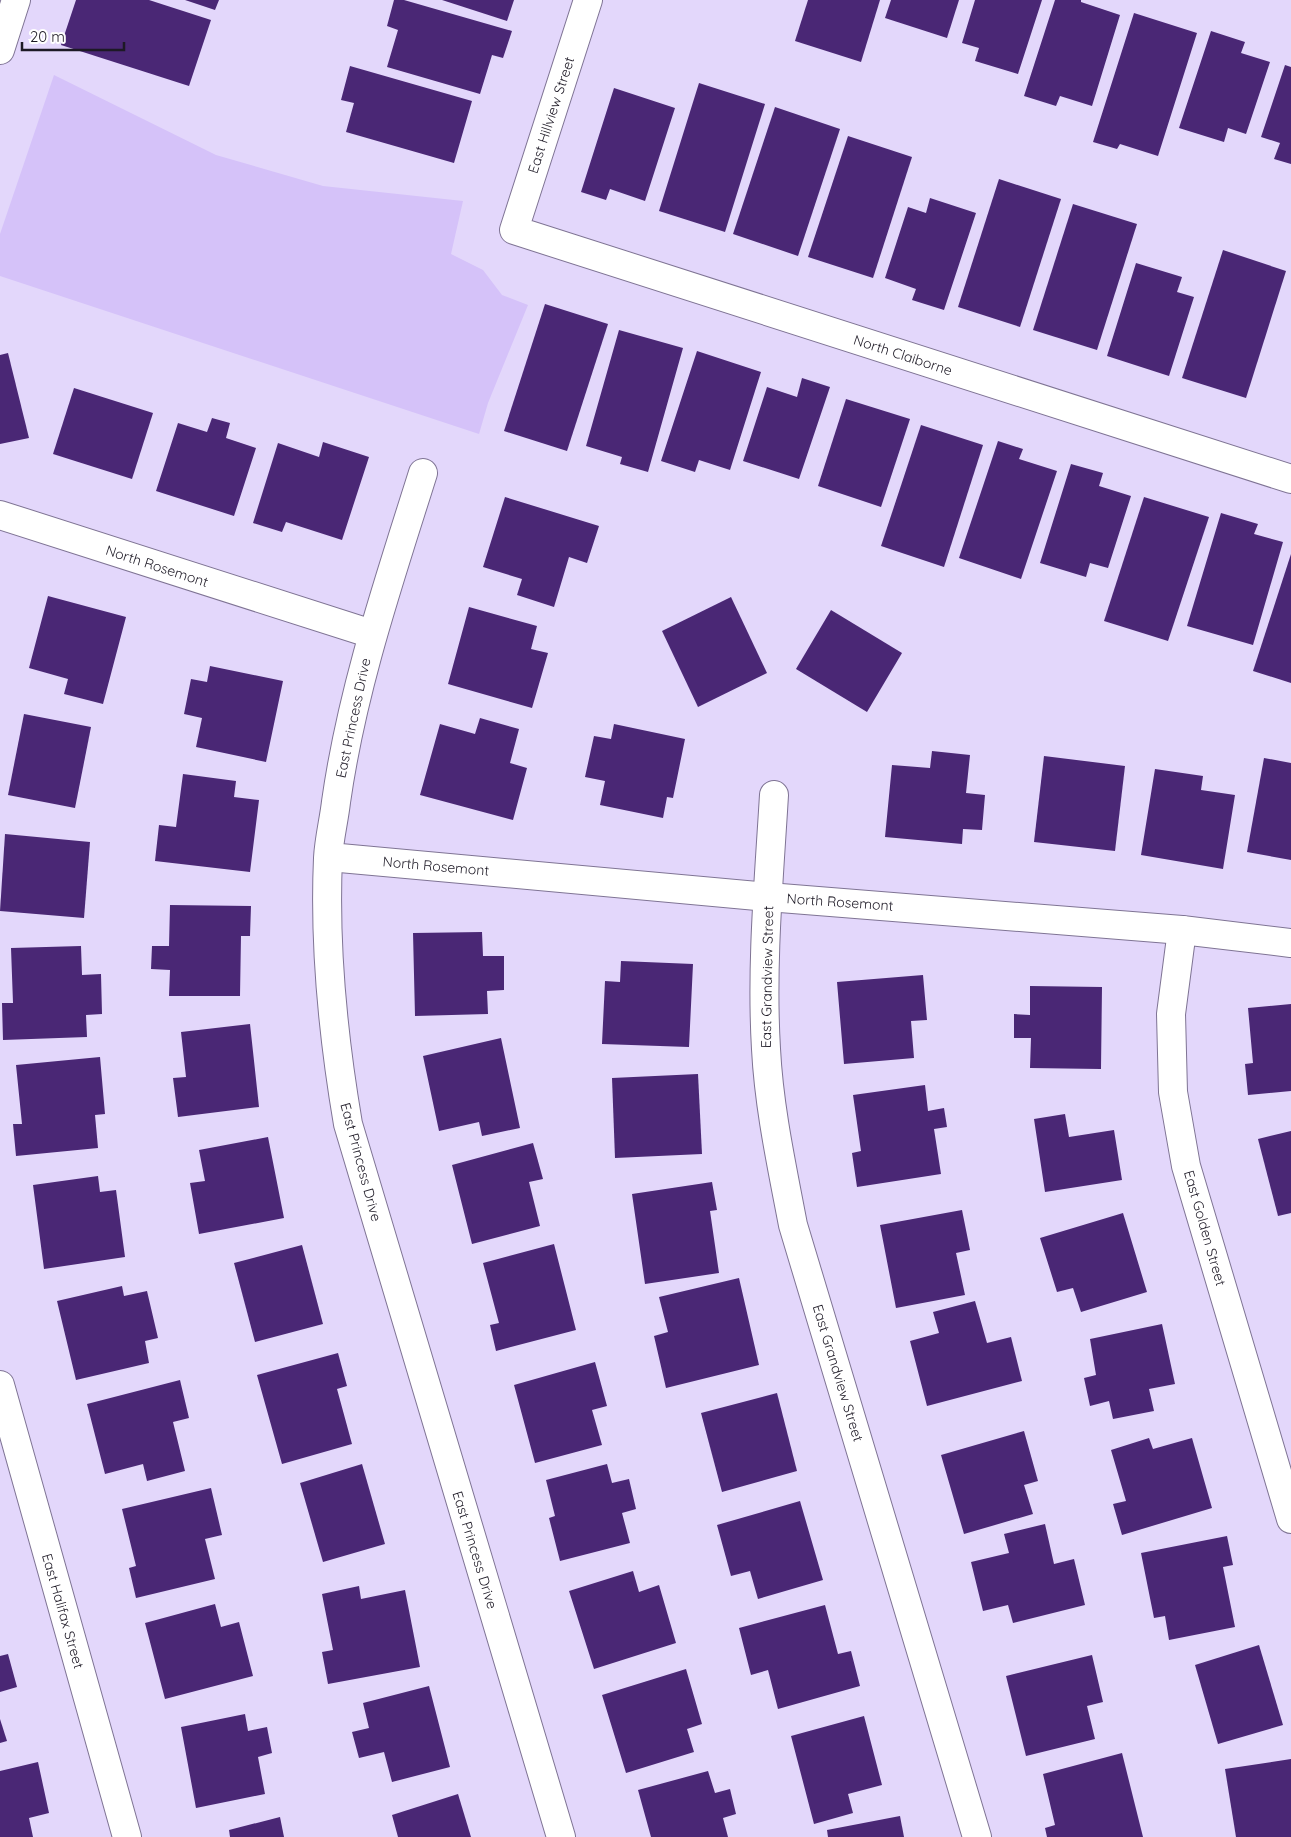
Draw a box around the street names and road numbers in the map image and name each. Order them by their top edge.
street label: East Hillview Street [524,54,578,176]
street label: North Claiborne [851,331,955,379]
street label: North Rosemont [103,541,211,591]
street label: East Princess Drive [331,656,375,780]
street label: North Rosemont [382,852,490,880]
street label: North Rosemont [786,889,894,915]
street label: East Grandview Street [757,905,777,1048]
street label: East Princess Drive [336,1101,386,1223]
street label: East Golden Street [1180,1168,1230,1288]
street label: East Grandview Street [809,1302,868,1444]
street label: East Princess Drive [449,1489,501,1611]
street label: East Halifax Street [38,1551,88,1671]

